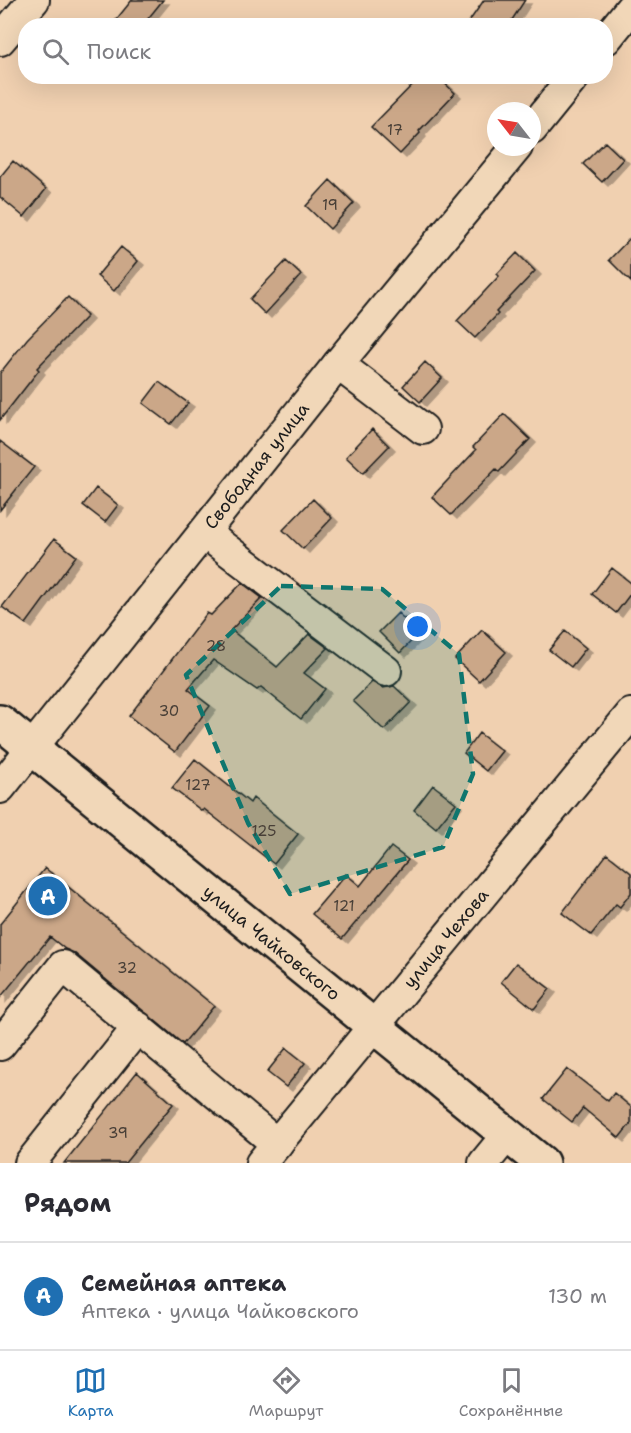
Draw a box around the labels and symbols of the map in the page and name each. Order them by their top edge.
north arrow [487,102,541,156]
house number: 17 [387,120,403,140]
house number: 19 [322,195,338,215]
street label: Свободная улица [199,397,315,534]
your location [403,612,432,641]
house number: 28 [206,636,226,656]
house number: 30 [159,701,179,721]
house number: 127 [185,775,211,795]
house number: 125 [252,821,276,841]
pin: A [28,874,68,918]
street label: улица Чайковского [198,880,345,1006]
street label: улица Чехова [398,884,494,993]
house number: 121 [333,896,355,916]
house number: 32 [117,958,137,978]
house number: 39 [108,1123,128,1143]

